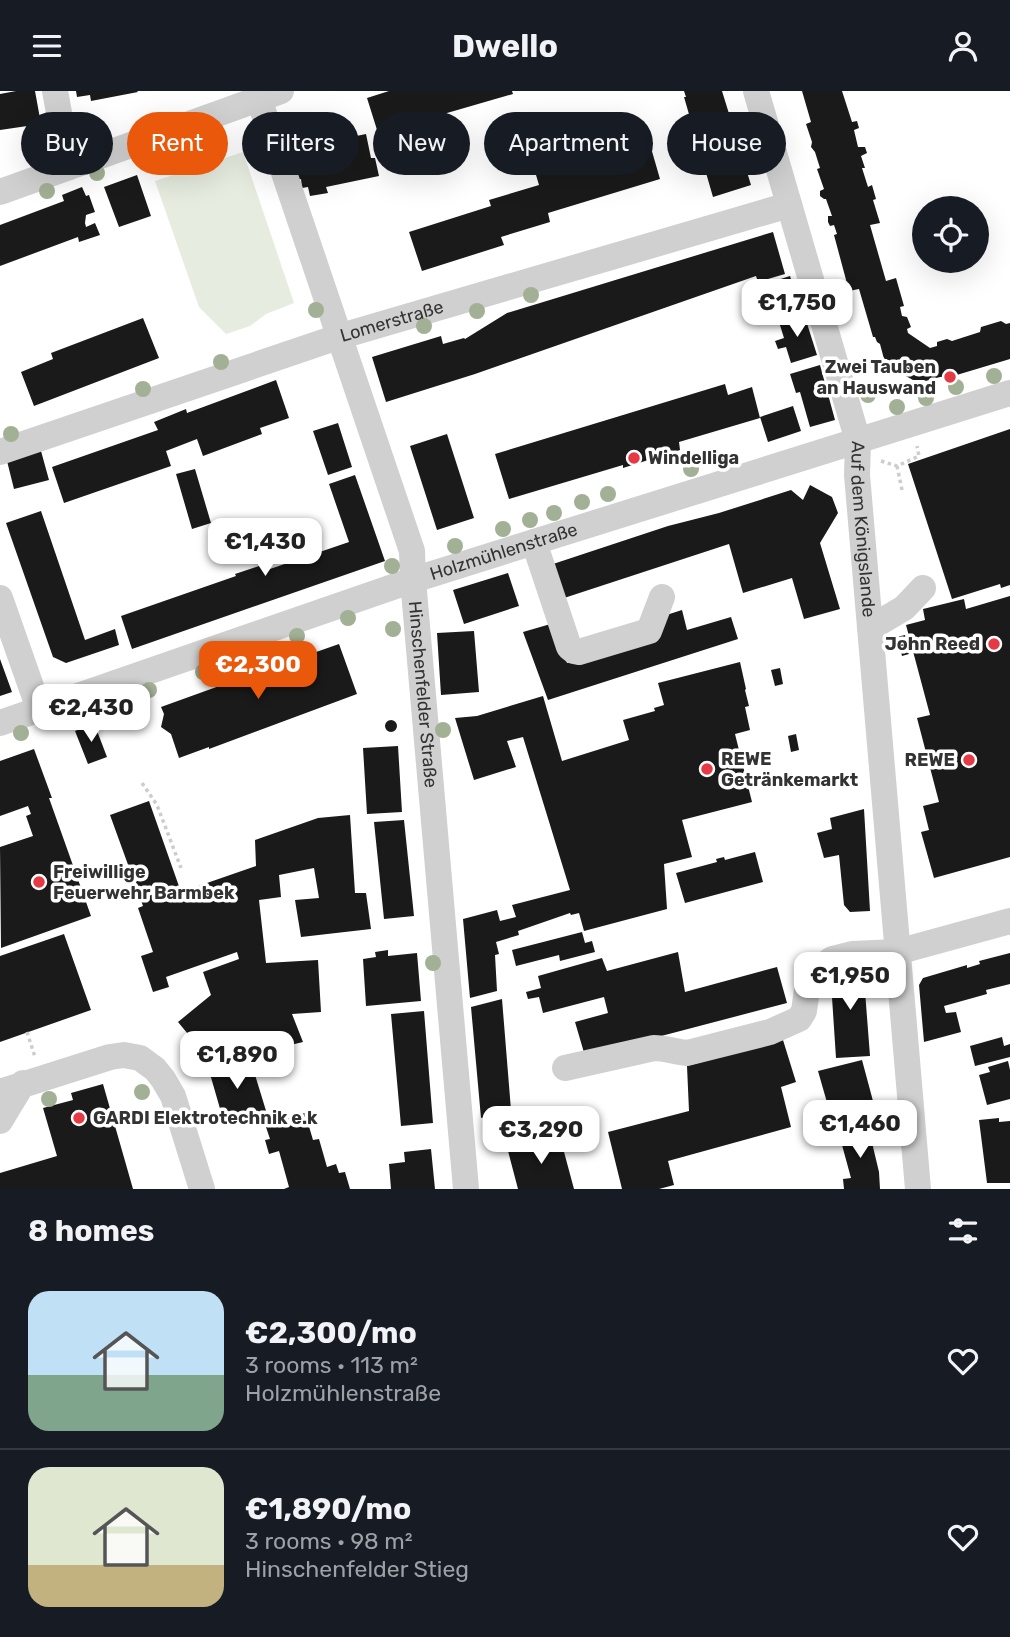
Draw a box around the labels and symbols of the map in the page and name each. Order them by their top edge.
pin: €1,750 [740,279,854,339]
street label: Lomerstraße [337,296,446,347]
place label: Zwei Tauben an Hauswand [816,356,936,399]
marker: Zwei Tauben an Hauswand [942,369,958,385]
street label: Auf dem Königslande [846,441,880,618]
place label: Windelliga [648,447,739,469]
marker: Windelliga [626,450,642,466]
street label: Holzmühlenstraße [427,518,580,585]
pin: €1,430 [208,519,322,578]
street label: Hinschenfelder Straße [404,600,442,789]
place label: John Reed [885,633,980,655]
marker: John Reed [986,636,1002,652]
pin: €2,300 [201,641,315,701]
pin: €2,430 [34,685,148,744]
place label: REWE Getränkemarkt [721,748,858,791]
place label: REWE [905,749,955,771]
marker: REWE [961,752,977,768]
marker: REWE Getränkemarkt [699,761,715,777]
place label: Freiwillige Feuerwehr Barmbek [53,861,235,904]
marker: Freiwillige Feuerwehr Barmbek [31,874,47,890]
pin: €1,950 [793,953,907,1012]
pin: €1,890 [180,1031,294,1091]
pin: €1,460 [803,1101,917,1160]
place label: GARDI Elektrotechnik e.k [93,1107,318,1129]
pin: €3,290 [484,1107,598,1166]
marker: GARDI Elektrotechnik e.k [71,1110,87,1126]

